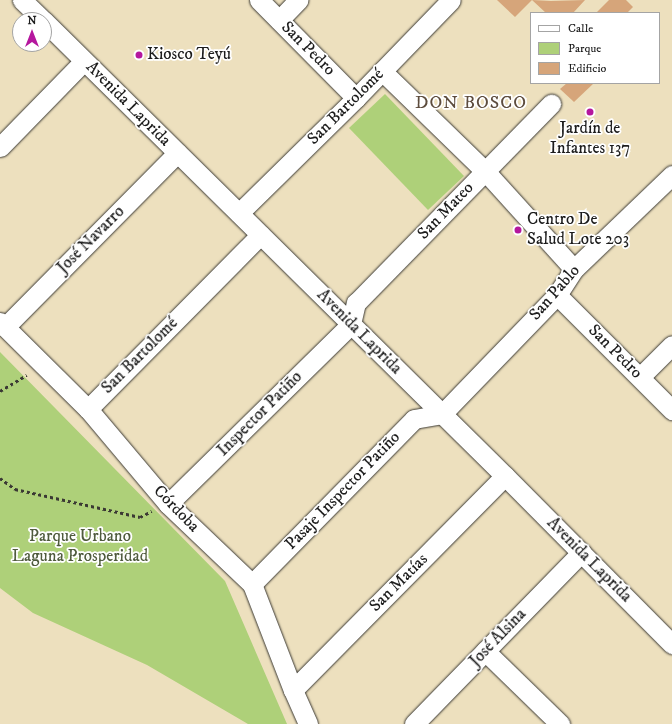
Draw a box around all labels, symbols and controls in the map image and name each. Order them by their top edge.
north arrow [12,12,52,52]
legend [530,12,660,84]
text: N [27,14,37,28]
street label: San Pedro [277,18,339,80]
text: Calle [568,21,593,36]
text: Parque [568,41,601,56]
place label: Kiosco Teyú [147,45,231,65]
marker: Kiosco Teyú [134,50,144,60]
street label: Avenida Laprida [81,57,175,151]
text: Edificio [568,61,606,76]
street label: San Bartolomé [304,65,388,149]
district label: DON BOSCO [415,92,527,114]
marker: Jardín de Infantes 137 [585,107,595,117]
place label: Jardín de Infantes 137 [550,119,630,159]
street label: San Mateo [414,178,478,244]
street label: José Navarro [53,202,129,278]
place label: Centro De Salud Lote 203 [527,210,629,250]
marker: Centro De Salud Lote 203 [512,224,524,236]
street label: San Pablo [525,261,585,325]
street label: Avenida Laprida [312,285,406,379]
street label: San Bartolomé [98,314,182,398]
street label: San Pedro [584,321,646,383]
street label: Inspector Patiño [213,367,307,461]
street label: Pasaje Inspector Patiño [281,427,405,555]
street label: Córdoba [149,481,203,537]
street label: Avenida Laprida [542,513,636,607]
park label: Parque Urbano Laguna Prosperidad [12,527,148,567]
street label: San Matías [366,550,432,616]
street label: José Alsina [465,605,531,671]

